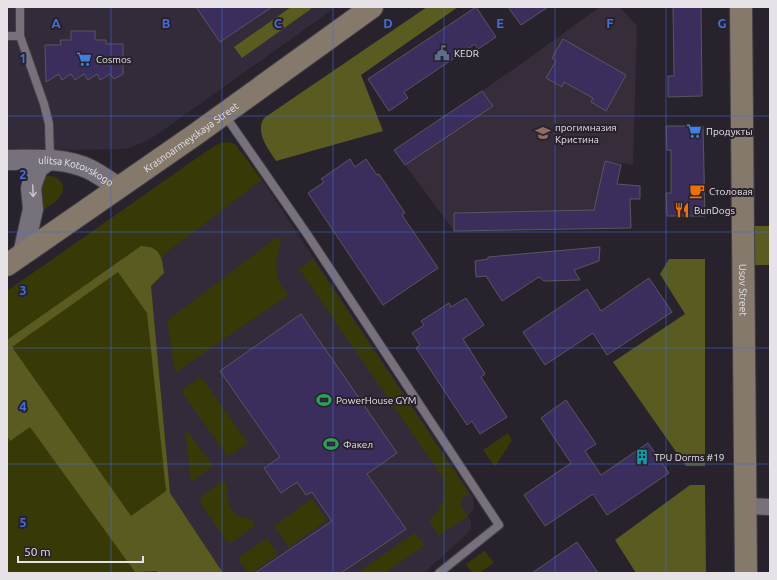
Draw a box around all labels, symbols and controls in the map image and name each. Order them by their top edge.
text: A [51,16,61,30]
text: B [162,16,171,30]
text: C [274,16,283,30]
text: D [383,16,393,30]
text: E [496,16,504,30]
text: F [606,16,614,30]
text: G [718,16,727,30]
public building icon: KEDR [433,44,451,62]
place label: KEDR [454,48,479,59]
supermarket icon: Cosmos [75,50,93,68]
text: 1 [19,51,27,65]
place label: Cosmos [96,54,131,65]
street label: Krasnoarmeyskaya Street [141,100,241,174]
place label: прогимназия Кристина [555,122,617,145]
supermarket icon: Продукты [685,122,703,140]
school or university icon: прогимназия Кристина [534,124,552,142]
place label: Продукты [706,126,753,137]
street label: ulitsa Kotovskogo [38,154,116,188]
text: 2 [19,167,27,181]
cafe icon: Столовая [688,182,706,200]
one-way arrow [29,185,36,198]
place label: Столовая [709,186,753,197]
restaurant icon: BunDogs [673,201,691,219]
place label: BunDogs [694,205,735,216]
street label: Usov Street [738,264,749,316]
text: 3 [19,283,27,297]
sports icon: PowerHouse GYM [315,391,333,409]
place label: PowerHouse GYM [336,395,417,406]
text: 4 [19,399,27,413]
sports icon: Факел [322,435,340,453]
place label: Факел [343,439,373,450]
building icon: TPU Dorms #19 [633,448,651,466]
place label: TPU Dorms #19 [654,452,724,463]
text: 5 [19,515,27,529]
scale bar [18,538,143,564]
text: 50 m [24,545,51,558]

